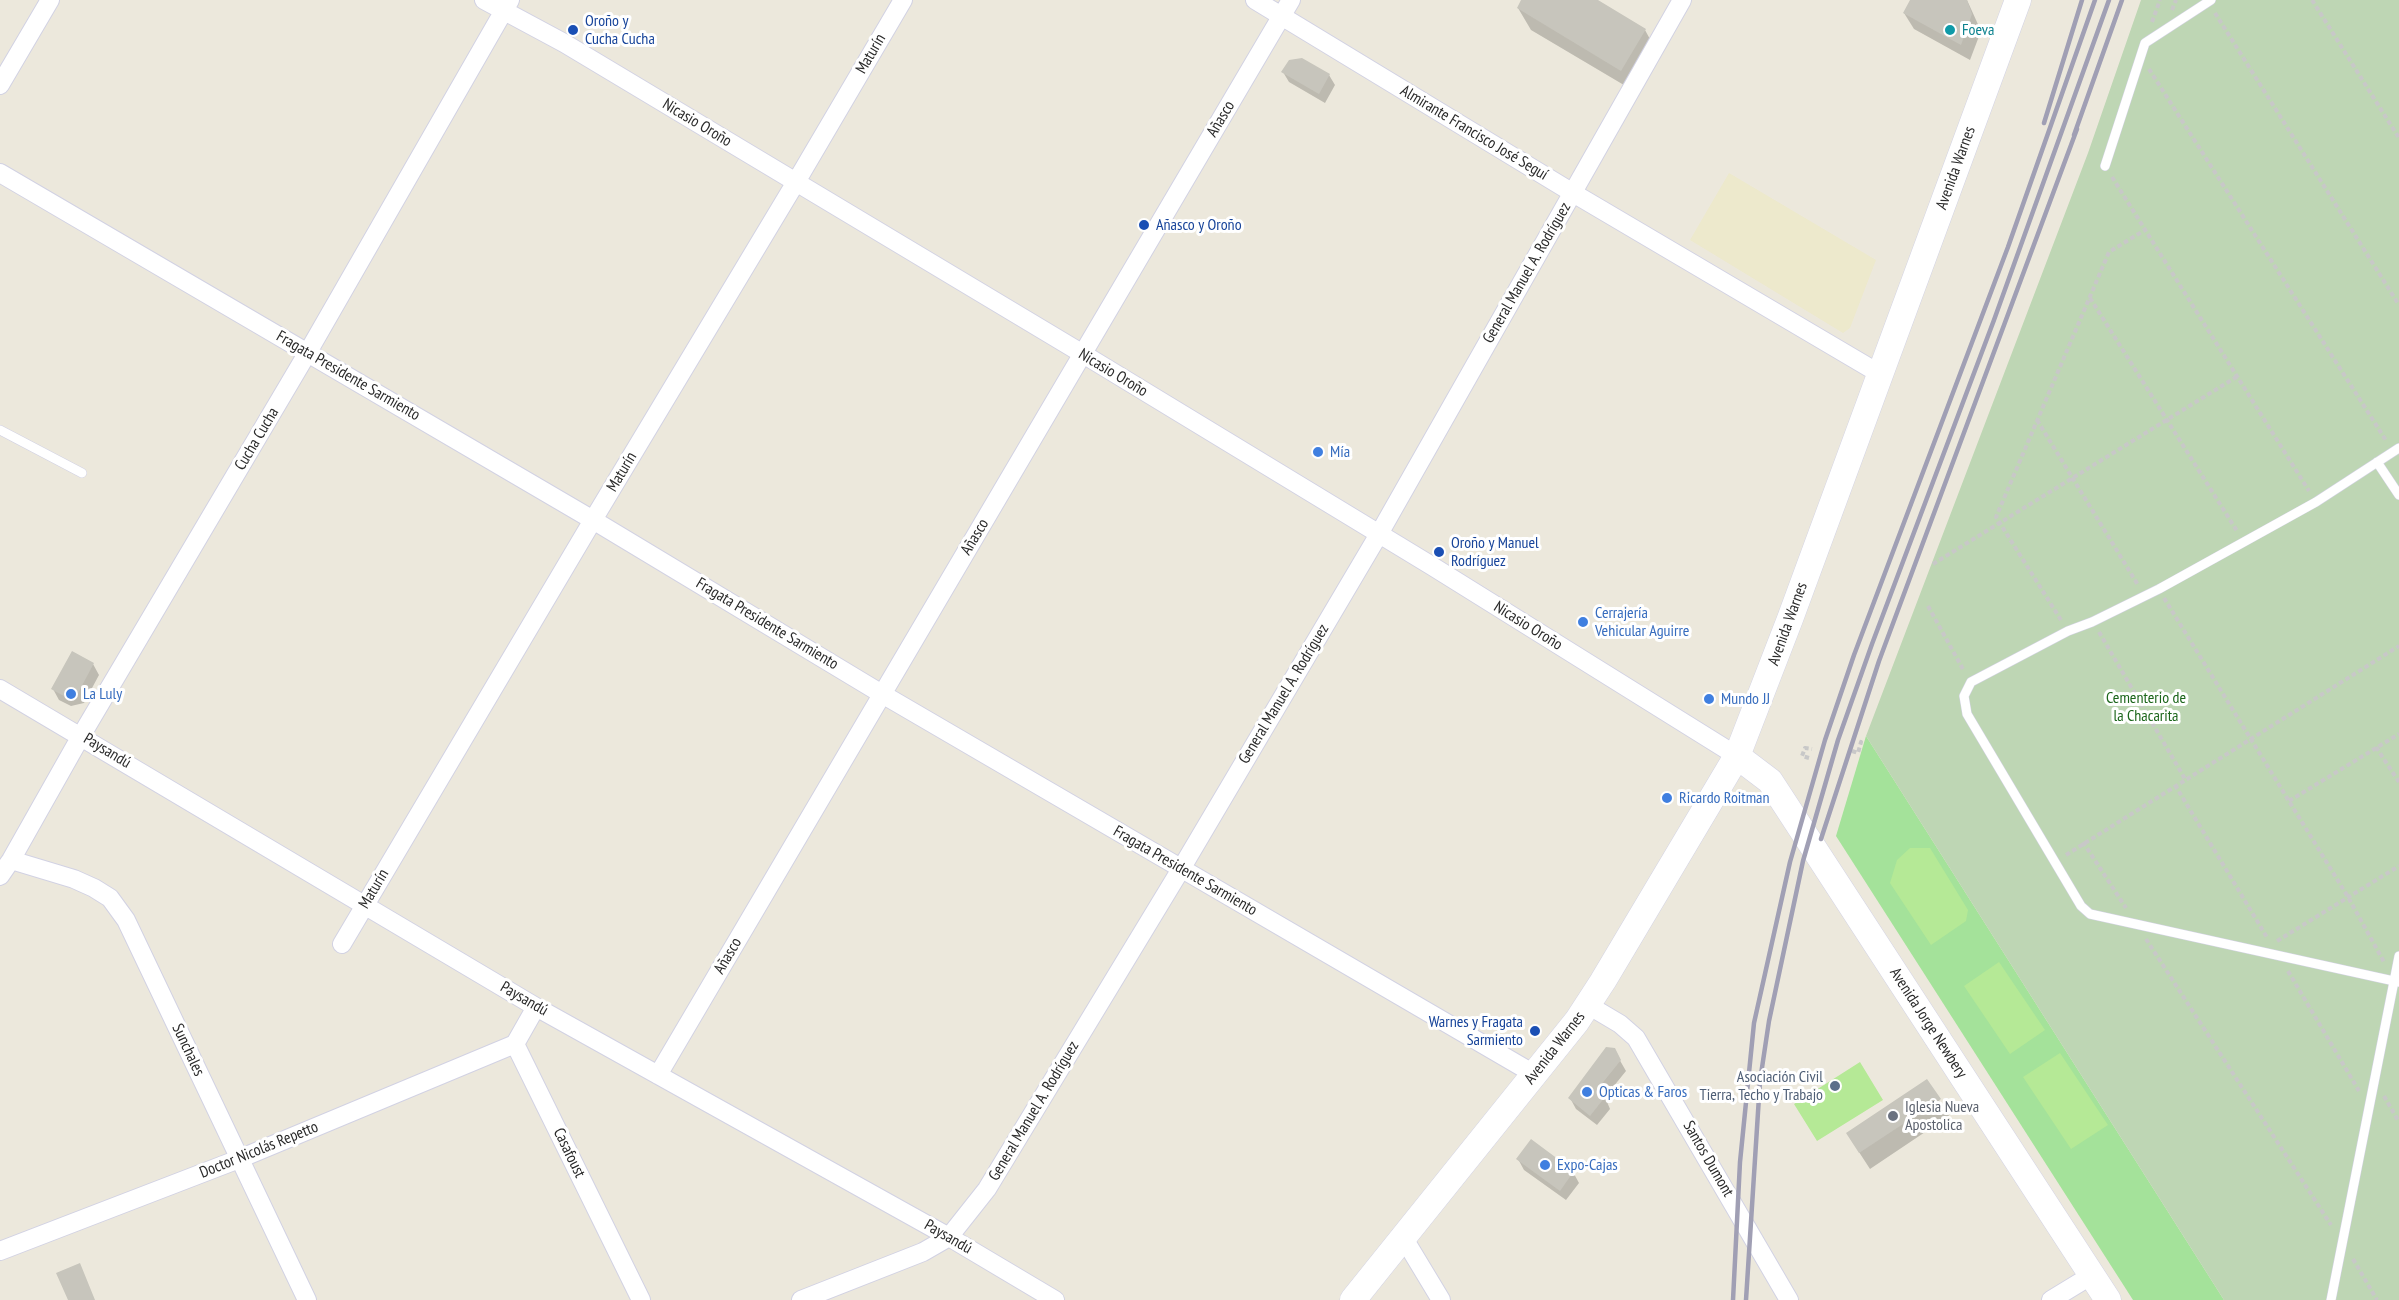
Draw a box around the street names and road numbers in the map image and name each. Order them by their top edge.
street label: Maturín [852,31,890,77]
street label: Almirante Francisco José Seguí [1397,81,1551,185]
street label: Nicasio Oroño [659,95,735,151]
street label: Añasco [1203,97,1239,141]
street label: Avenida Warnes [1932,124,1980,212]
street label: General Manuel A. Rodríguez [1479,199,1575,347]
street label: Fragata Presidente Sarmiento [273,327,423,425]
street label: Nicasio Oroño [1075,345,1151,401]
street label: Cucha Cucha [231,404,283,474]
street label: Maturín [603,449,641,495]
street label: Añasco [957,515,993,559]
street label: Fragata Presidente Sarmiento [692,574,842,674]
street label: Avenida Warnes [1764,580,1812,668]
street label: Nicasio Oroño [1490,597,1566,655]
street label: General Manuel A. Rodríguez [1235,621,1333,767]
street label: Paysandú [80,729,134,773]
street label: Fragata Presidente Sarmiento [1110,822,1260,920]
street label: Maturín [355,866,393,912]
street label: Añasco [710,934,746,978]
street label: Avenida Jorge Newbery [1885,964,1971,1082]
street label: Paysandú [497,978,551,1020]
street label: Avenida Warnes [1521,1008,1589,1088]
street label: Sunchales [168,1021,208,1079]
street label: General Manuel A. Rodríguez [985,1038,1083,1184]
street label: Doctor Nicolás Repetto [197,1117,321,1183]
street label: Santos Dumont [1679,1118,1737,1200]
street label: Casafoust [549,1125,589,1181]
street label: Paysandú [921,1216,975,1258]

